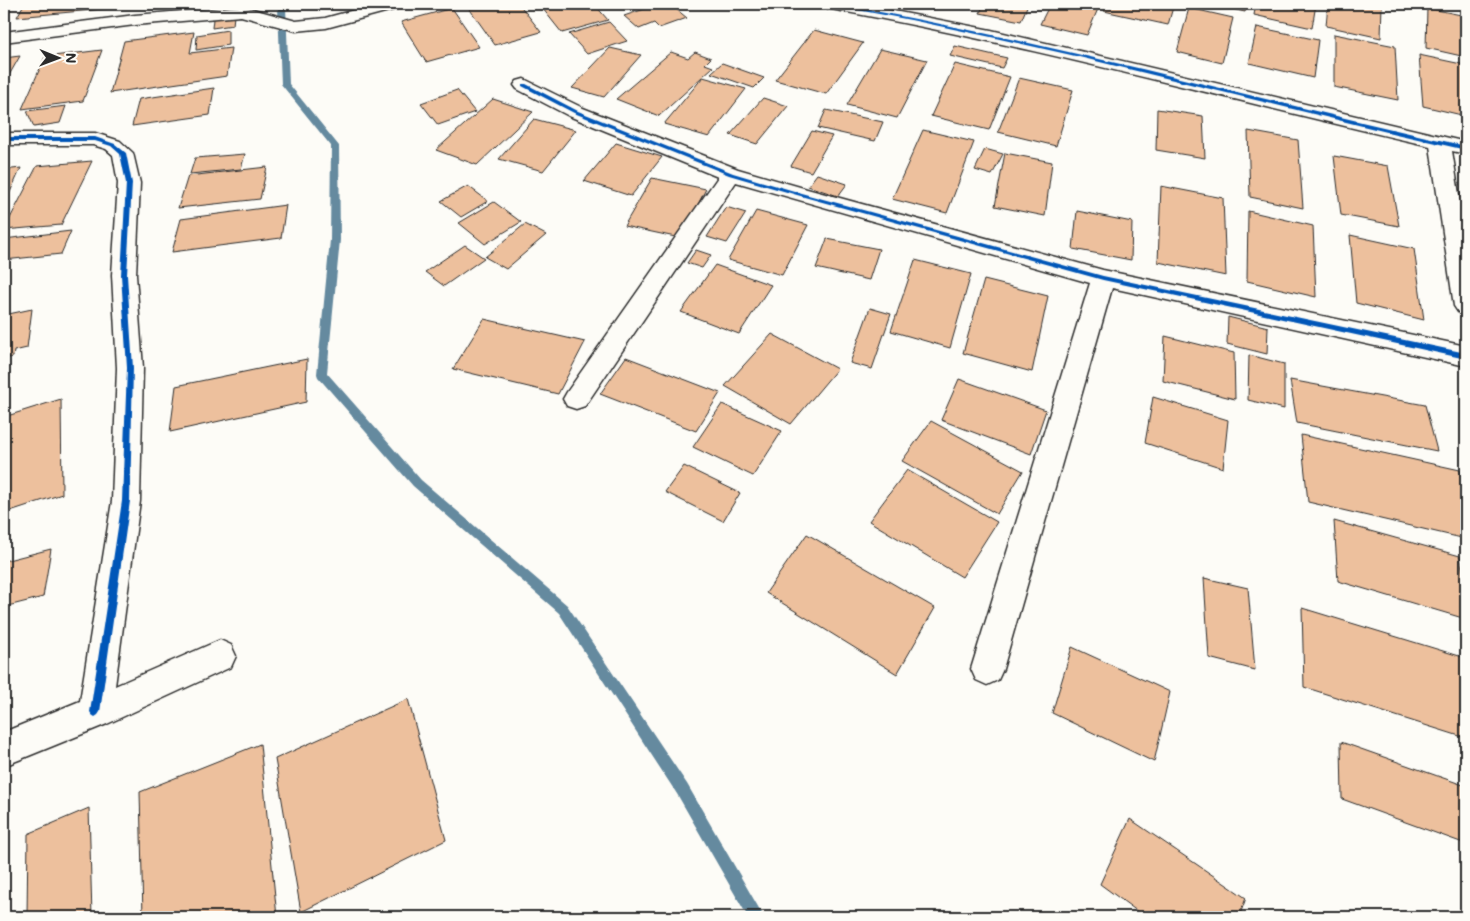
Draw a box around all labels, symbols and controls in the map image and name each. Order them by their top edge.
north arrow [32,32,82,82]
text: N [62,53,81,64]

